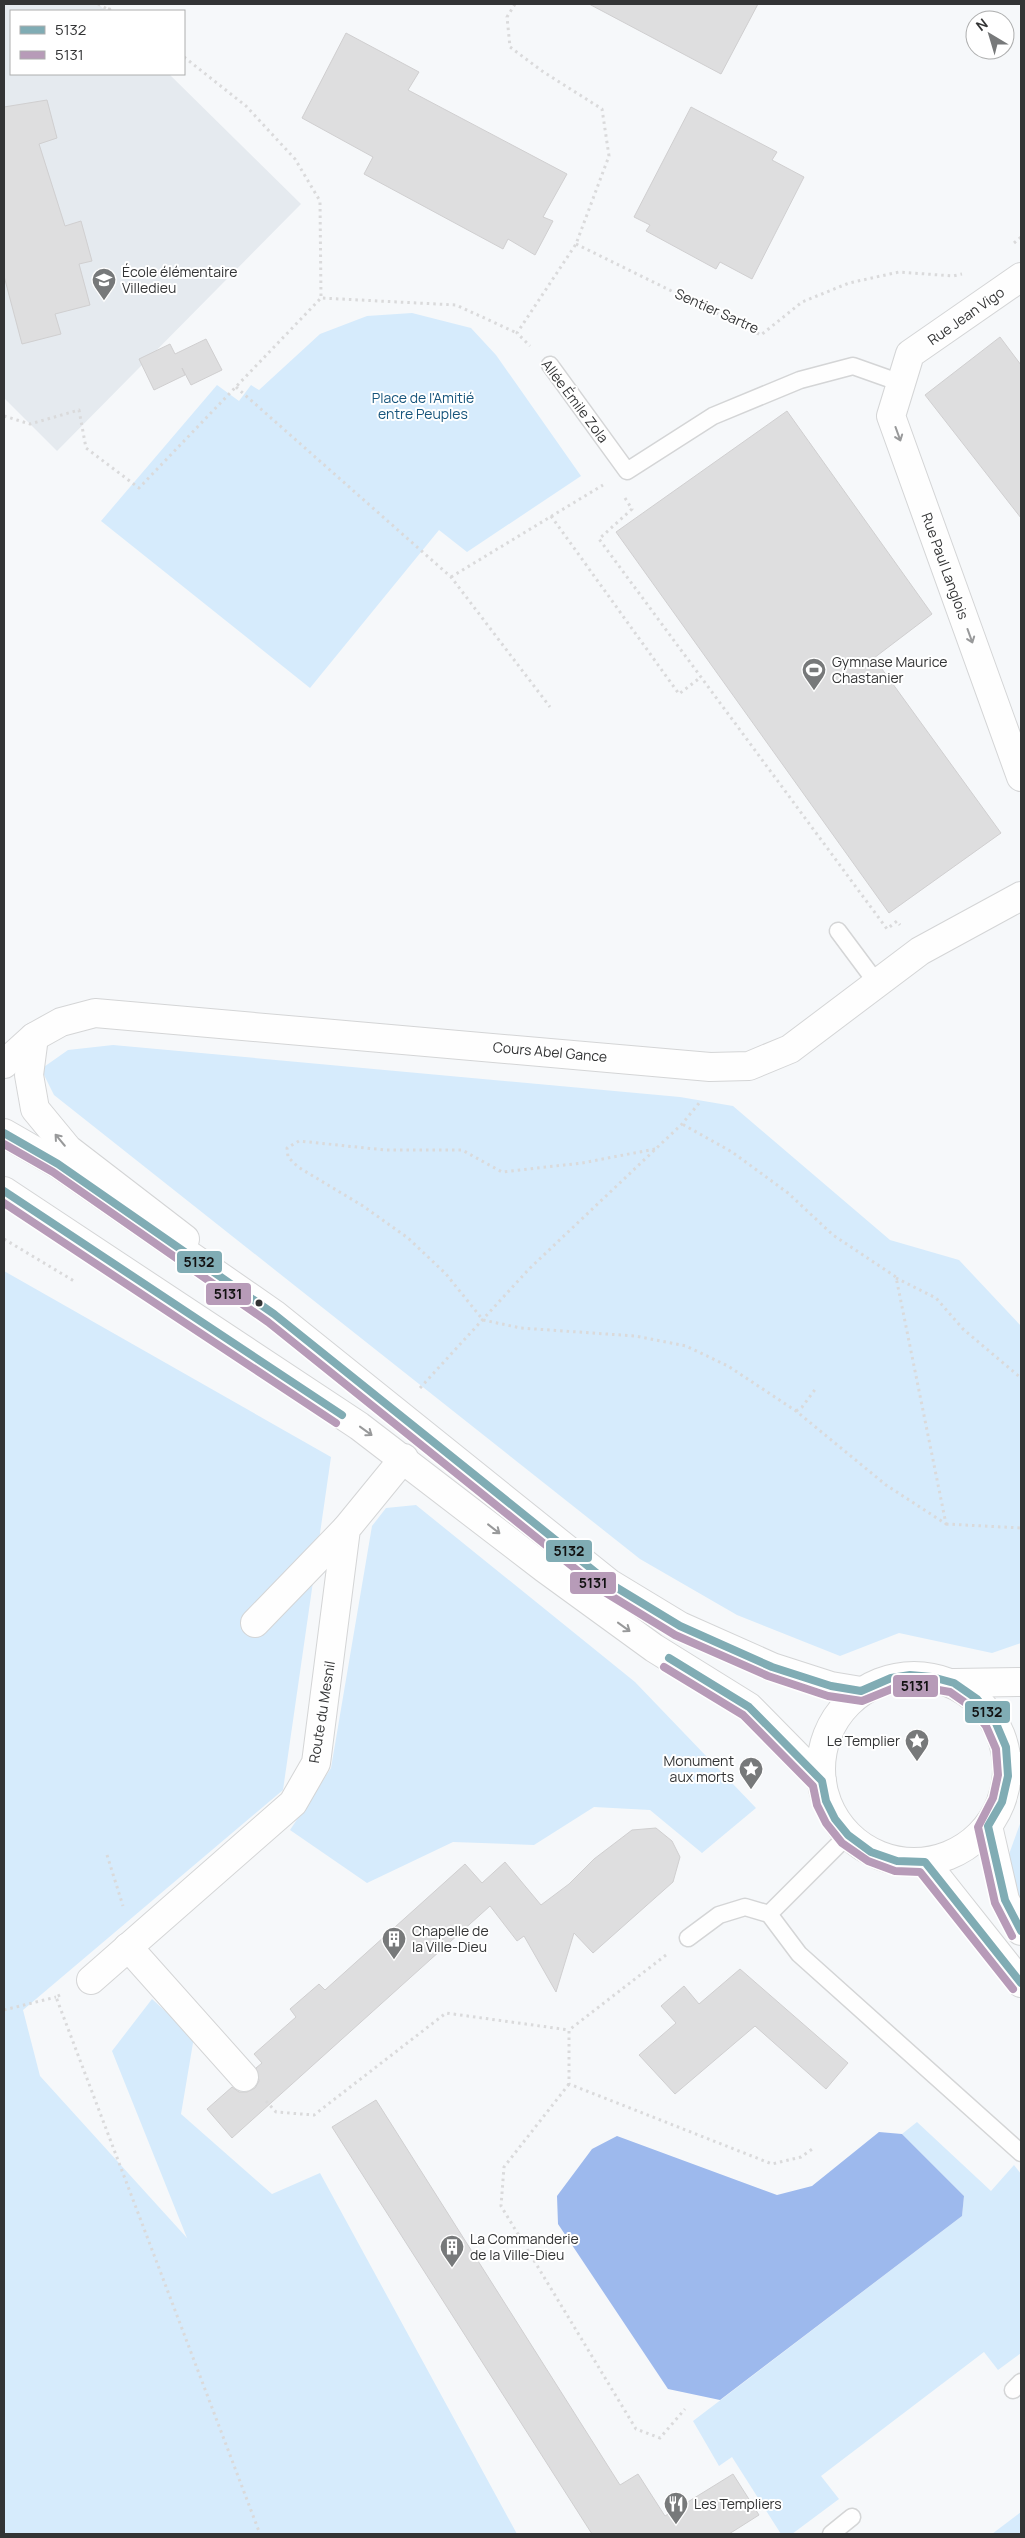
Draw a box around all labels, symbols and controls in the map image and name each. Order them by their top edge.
legend [10,10,185,75]
north arrow [965,10,1015,60]
text: N [972,14,992,35]
text: 5132 [55,19,86,40]
text: 5131 [55,44,84,65]
place label: École élémentaire Villedieu [122,262,237,297]
school or university icon: École élémentaire Villedieu [91,267,117,301]
street label: Rue Jean Vigo [924,282,1008,349]
street label: Sentier Sartre [672,284,762,338]
street label: Allée Émile Zola [538,355,613,446]
park label: Place de l'Amitié entre Peuples [372,388,474,423]
one-way arrow [893,426,903,442]
street label: Rue Paul Langlois [917,510,974,622]
one-way arrow [966,628,975,643]
place label: Gymnase Maurice Chastanier [832,652,947,687]
sports icon: Gymnase Maurice Chastanier [801,657,827,691]
street label: Cours Abel Gance [492,1037,608,1066]
one-way arrow [55,1133,66,1146]
line badge: 5132 [176,1250,223,1274]
text: 5132 [184,1252,214,1271]
line badge: 5131 [205,1282,252,1306]
text: 5131 [214,1284,242,1303]
unlabelled marker [254,1298,264,1308]
one-way arrow [358,1426,372,1436]
one-way arrow [488,1524,501,1535]
line badge: 5132 [545,1539,593,1563]
text: 5132 [554,1541,584,1560]
line badge: 5131 [569,1571,617,1595]
text: 5131 [579,1573,607,1592]
one-way arrow [617,1622,631,1632]
street label: Route du Mesnil [304,1659,339,1764]
line badge: 5131 [892,1674,939,1698]
text: 5131 [901,1676,929,1695]
line badge: 5132 [964,1700,1011,1724]
text: 5132 [972,1702,1002,1721]
place icon: Le Templier [904,1728,930,1762]
place label: Le Templier [827,1731,900,1750]
place label: Monument aux morts [664,1751,734,1786]
place icon: Monument aux morts [738,1756,764,1790]
place label: Chapelle de la Ville-Dieu [412,1921,489,1956]
building icon: Chapelle de la Ville-Dieu [381,1926,407,1960]
place label: La Commanderie de la Ville-Dieu [470,2229,579,2264]
building icon: La Commanderie de la Ville-Dieu [439,2234,465,2268]
restaurant icon: Les Templiers [663,2491,689,2525]
place label: Les Templiers [694,2494,782,2513]

